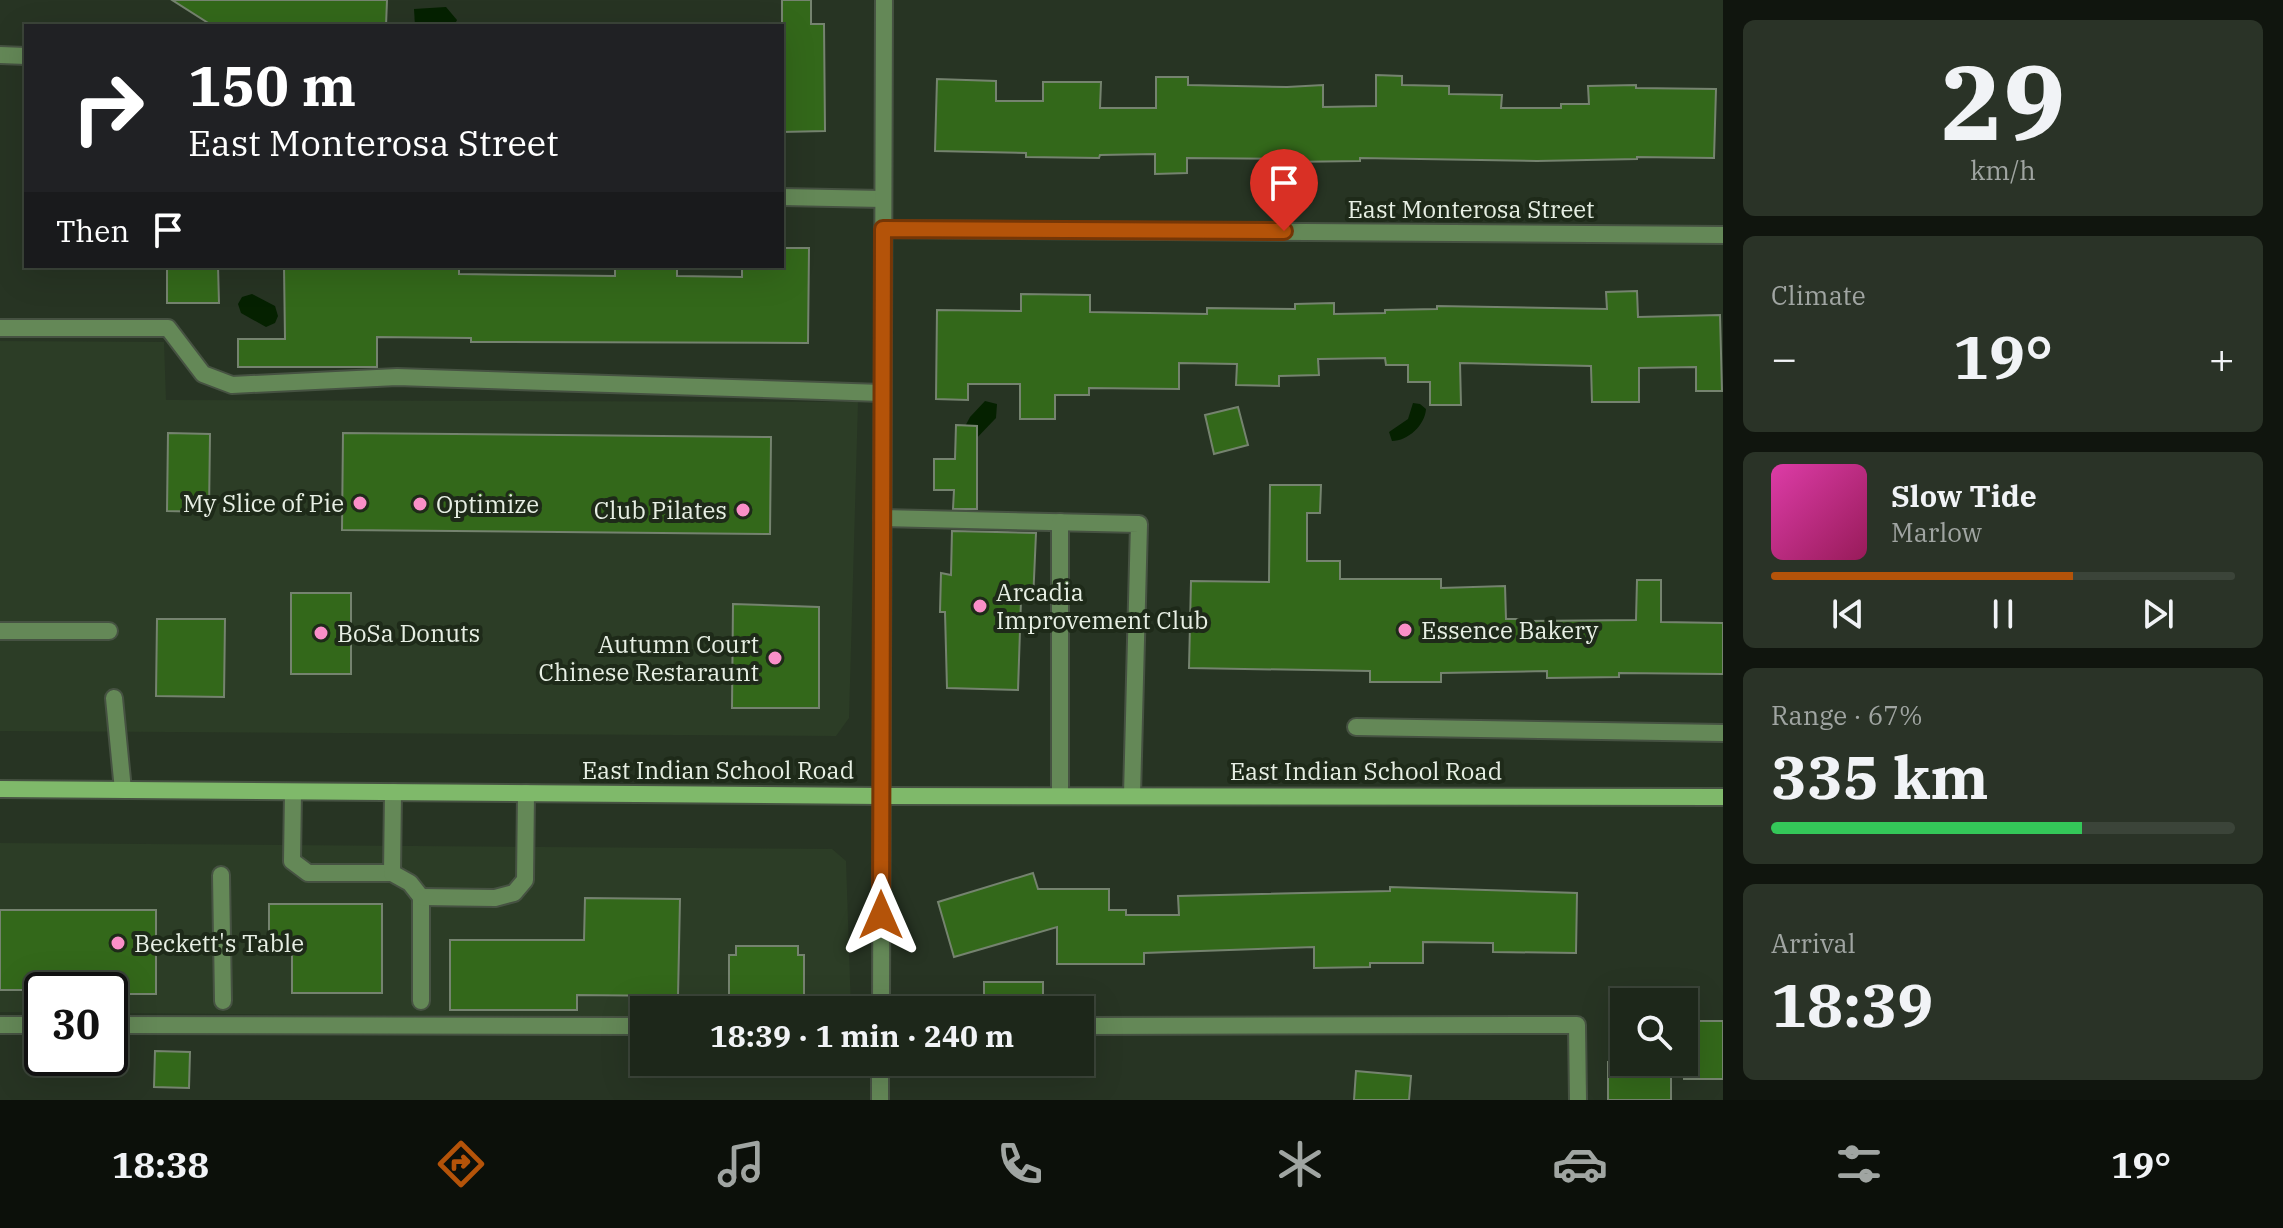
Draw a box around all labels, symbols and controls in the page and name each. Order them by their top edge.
text: 29 [1941,33,2065,169]
text: 150 m [188,49,356,121]
icon: right [56,56,160,160]
text: East Monterosa Street [188,119,559,166]
pin [1250,149,1318,231]
text: km/h [1970,153,2036,187]
icon: arrive [1262,161,1306,205]
street label: East Monterosa Street [1347,193,1595,225]
icon: arrive [146,208,190,252]
text: Then [56,211,130,250]
text: Climate [1771,278,1866,312]
text: 19° [1953,317,2053,396]
text: − [1771,329,1797,386]
text: + [2209,329,2235,386]
text: Slow Tide [1891,476,2037,515]
place label: My Slice of Pie [183,487,344,519]
place label: Optimize [436,488,539,520]
marker: My Slice of Pie [351,494,369,512]
place label: Club Pilates [594,494,727,526]
marker: Optimize [411,495,429,513]
marker: Club Pilates [734,501,752,519]
text: Marlow [1891,515,1982,549]
place label: Arcadia Improvement Club [996,576,1208,636]
icon: previous [1826,592,1870,636]
icon: pause [1981,592,2025,636]
icon: next [2136,592,2180,636]
marker: Arcadia Improvement Club [971,597,989,615]
place label: Essence Bakery [1421,614,1598,646]
place label: BoSa Donuts [337,617,480,649]
marker: Essence Bakery [1396,621,1414,639]
marker: BoSa Donuts [312,624,330,642]
place label: Autumn Court Chinese Restaraunt [539,628,759,688]
marker: Autumn Court Chinese Restaraunt [766,649,784,667]
text: Range · 67% [1771,698,1923,732]
text: 335 km [1771,737,1989,816]
street label: East Indian School Road [582,754,854,786]
street label: East Indian School Road [1230,755,1502,787]
position arrow [839,873,923,957]
text: Arrival [1771,926,1856,960]
place label: Beckett's Table [134,927,304,959]
marker: Beckett's Table [109,934,127,952]
text: 18:39 [1771,965,1933,1044]
speed limit sign: 30 [24,972,128,1076]
map controls [1610,988,1698,1076]
button: search [1610,988,1698,1076]
text: 18:39 · 1 min · 240 m [710,1016,1014,1055]
icon: directions [433,1136,489,1192]
icon: music [713,1136,769,1192]
icon: phone [992,1136,1048,1192]
icon: climate [1272,1136,1328,1192]
icon: car [1552,1136,1608,1192]
icon: filters [1831,1136,1887,1192]
text: 18:38 [112,1141,209,1188]
text: 19° [2111,1141,2171,1188]

